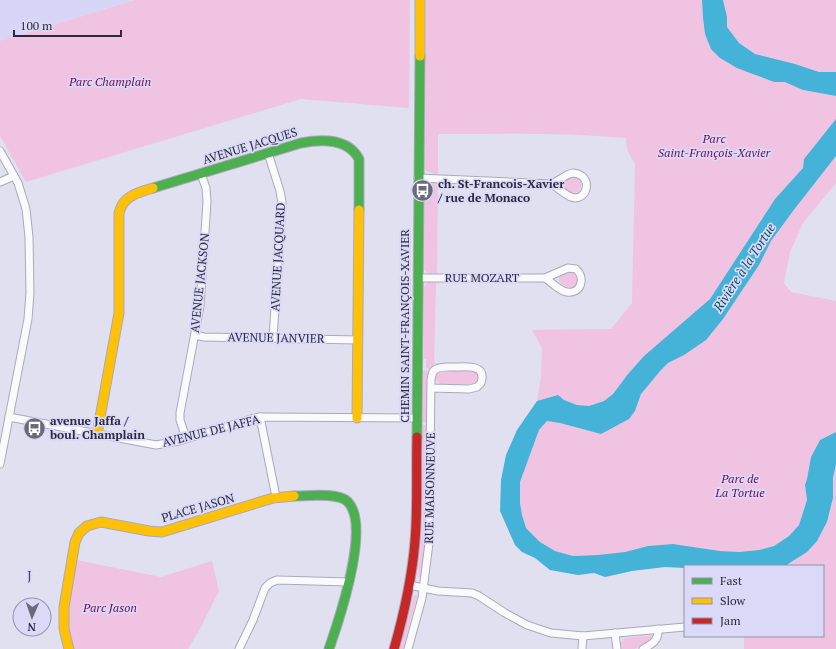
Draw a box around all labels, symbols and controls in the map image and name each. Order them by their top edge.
scale bar [14,12,121,38]
text: 100 m [20,18,53,33]
park label: Parc Champlain [68,74,151,89]
street label: AVENUE JACQUES [201,124,299,167]
park label: Parc Saint-François-Xavier [658,131,772,161]
place label: ch. St-Francois-Xavier / rue de Monaco [437,176,565,205]
bus stop icon: ch. St-Francois-Xavier / rue de Monaco [410,178,436,204]
street label: AVENUE JACQUARD [267,202,288,312]
water label: Rivière à la Tortue [708,220,779,315]
street label: CHEMIN SAINT-FRANÇOIS-XAVIER [397,229,412,423]
street label: AVENUE JACKSON [187,232,212,334]
street label: RUE MOZART [445,270,520,285]
street label: AVENUE JANVIER [227,329,325,346]
street label: AVENUE DE JAFFA [161,411,262,450]
place label: avenue Jaffa / boul. Champlain [49,413,145,442]
bus stop icon: avenue Jaffa / boul. Champlain [21,415,47,441]
street label: RUE MAISONNEUVE [421,432,438,544]
park label: Parc de La Tortue [714,471,765,500]
street label: PLACE JASON [160,490,236,525]
legend [684,565,824,637]
district label: J [27,567,33,585]
text: Fast [720,573,743,588]
text: Slow [720,593,746,608]
north arrow [12,597,52,637]
park label: Parc Jason [82,600,137,615]
text: Jam [720,613,741,628]
text: N [27,620,36,634]

